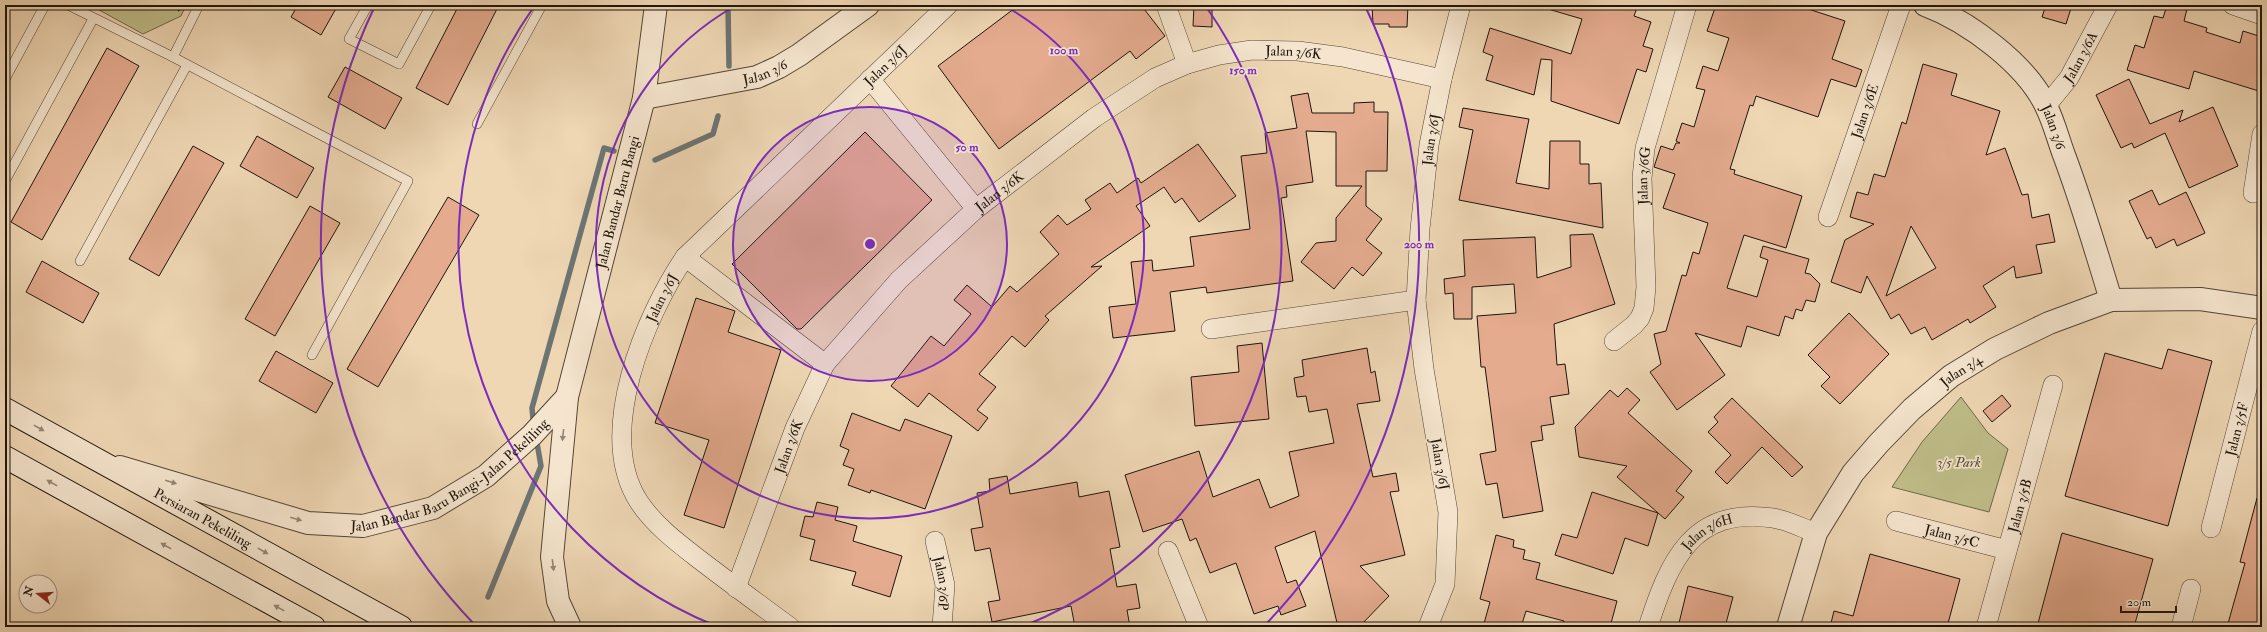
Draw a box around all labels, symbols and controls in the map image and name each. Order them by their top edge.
street label: Jalan 3/6A [2059,28,2101,87]
street label: Jalan 3/6J [859,41,910,90]
street label: Jalan 3/6K [1264,42,1323,63]
text: 100 m [1050,43,1079,58]
street label: Jalan 3/6 [740,55,791,88]
text: 150 m [1229,63,1257,78]
street label: Jalan 3/6E [1847,81,1882,142]
street label: Jalan 3/6 [2037,101,2070,153]
street label: Jalan 3/6J [1418,112,1444,167]
street label: Jalan Bandar Baru Bangi [592,133,643,271]
text: 50 m [955,140,979,155]
street label: Jalan 3/6G [1633,146,1654,206]
street label: Jalan 3/6K [971,167,1027,216]
centre of rings [863,237,877,251]
text: 200 m [1404,237,1435,252]
street label: Jalan 3/6J [642,270,681,325]
street label: Jalan 3/4 [1935,350,1986,391]
street label: Jalan 3/5F [2221,400,2252,459]
street label: Jalan Bandar Baru Bangi-Jalan Pekeliling [349,414,553,535]
street label: Jalan 3/6K [770,416,806,477]
one-way arrow [33,424,45,431]
one-way arrow [560,429,566,441]
street label: Jalan 3/6J [1427,436,1453,492]
park label: 3/5 Park [1937,454,1981,471]
street label: Jalan 3/5B [2004,477,2035,535]
one-way arrow [46,480,58,486]
one-way arrow [165,480,177,486]
street label: Persiaran Pekeliling [151,484,256,552]
street label: Jalan 3/6H [1677,510,1734,555]
one-way arrow [290,516,302,522]
street label: Jalan 3/5C [1922,520,1981,551]
one-way arrow [160,542,171,549]
one-way arrow [257,548,269,555]
street label: Jalan 3/6P [930,553,954,611]
one-way arrow [550,559,556,571]
north arrow [18,574,58,614]
text: N [21,584,37,599]
scale bar [2121,588,2176,614]
text: 20 m [2127,595,2152,610]
one-way arrow [274,605,285,612]

